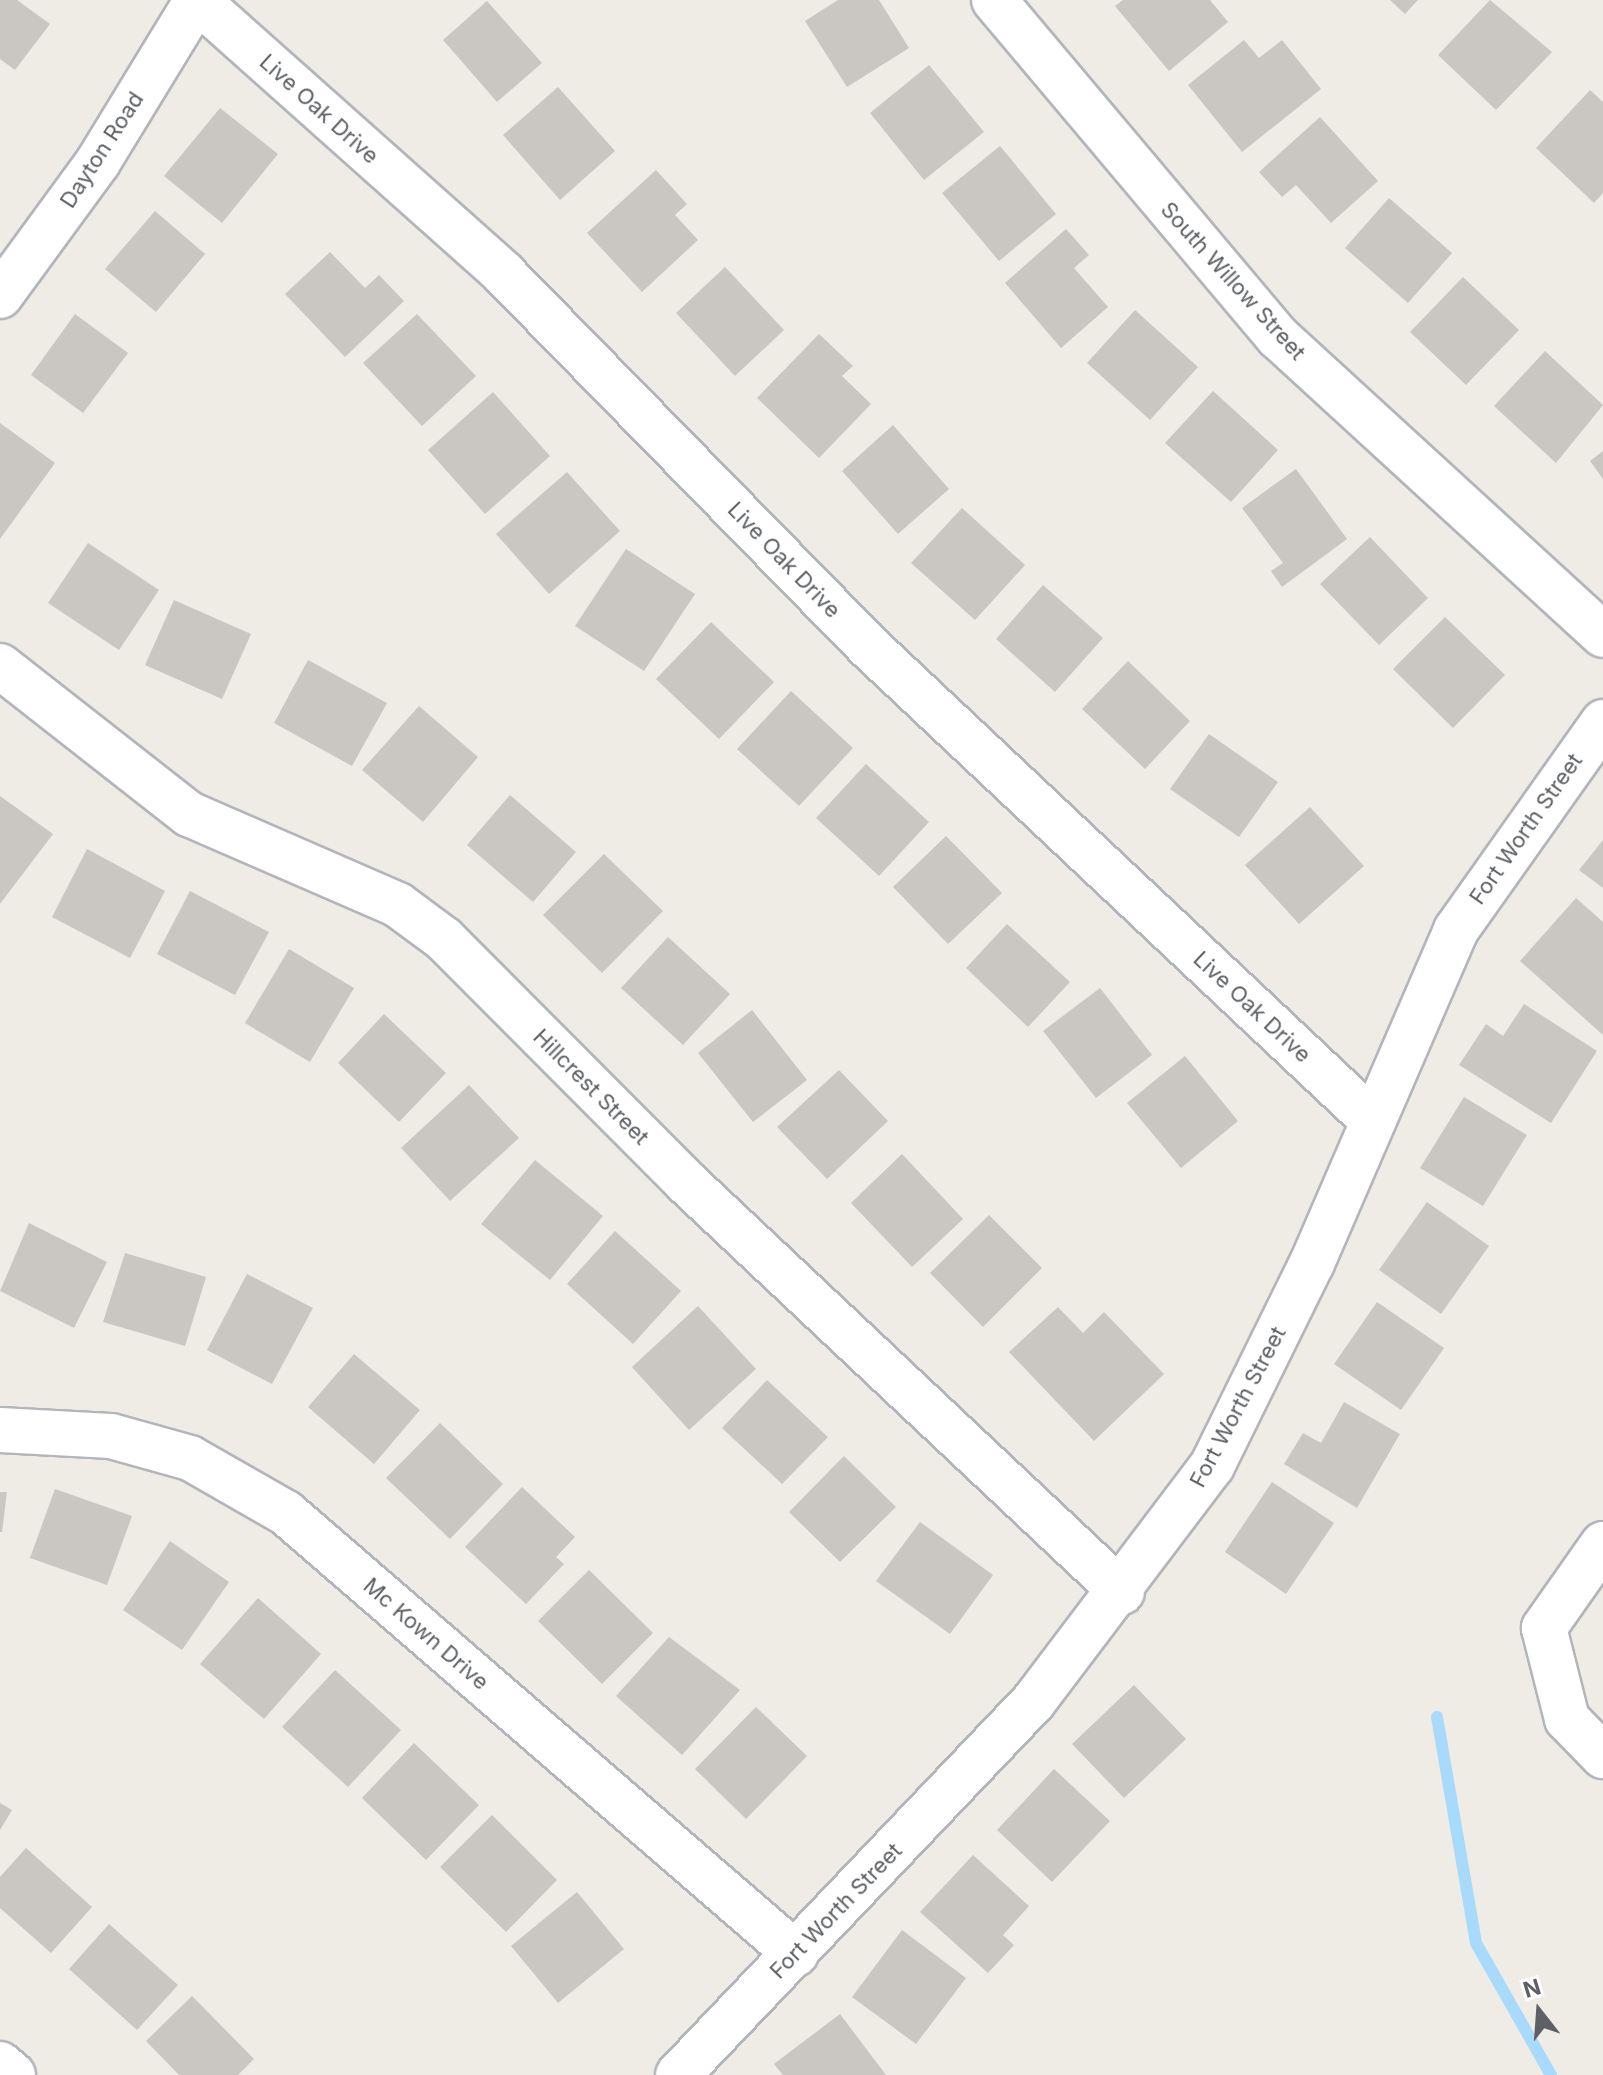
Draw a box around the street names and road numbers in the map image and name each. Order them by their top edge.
street label: Live Oak Drive [254,49,384,169]
street label: Dayton Road [55,87,149,213]
street label: South Willow Street [1155,197,1311,365]
street label: Live Oak Drive [722,497,846,623]
street label: Fort Worth Street [1464,748,1588,910]
street label: Live Oak Drive [1188,946,1316,1068]
street label: Hillcrest Street [528,1024,654,1150]
street label: Fort Worth Street [1185,1322,1291,1492]
street label: Mc Kown Drive [358,1572,494,1696]
street label: Fort Worth Street [765,1838,907,1984]

